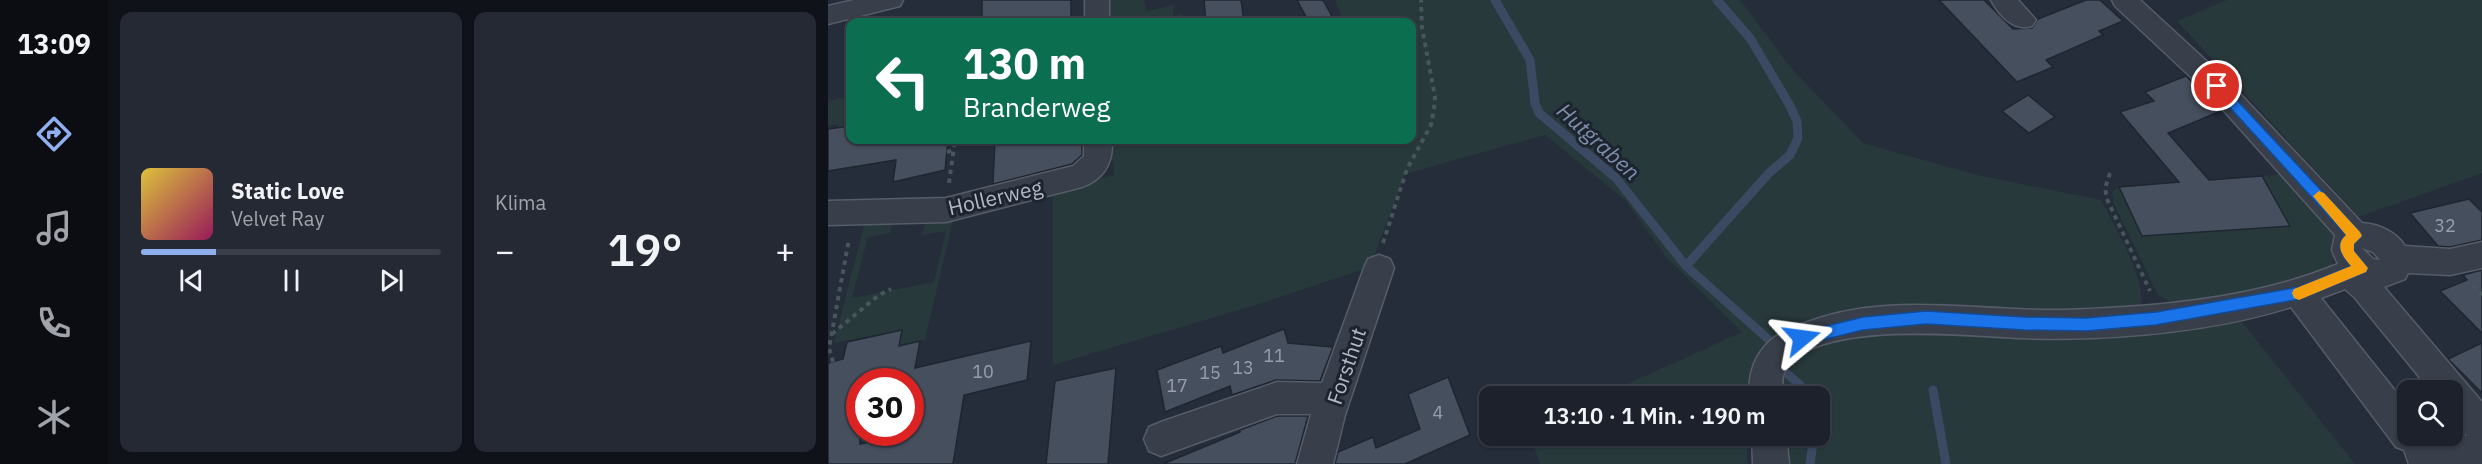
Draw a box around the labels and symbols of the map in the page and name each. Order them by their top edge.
pin [2191,60,2242,111]
water label: Hutgraben [1551,96,1647,186]
street label: Hollerweg [945,173,1045,221]
house number: 32 [2434,214,2456,237]
position arrow [1770,306,1834,370]
street label: Forsthut [1320,324,1372,408]
house number: 11 [1263,344,1285,367]
house number: 13 [1232,356,1254,379]
house number: 10 [972,360,994,383]
house number: 15 [1199,361,1221,384]
speed limit sign: 30 [846,368,924,446]
house number: 17 [1166,374,1188,397]
house number: 4 [1433,401,1444,424]

